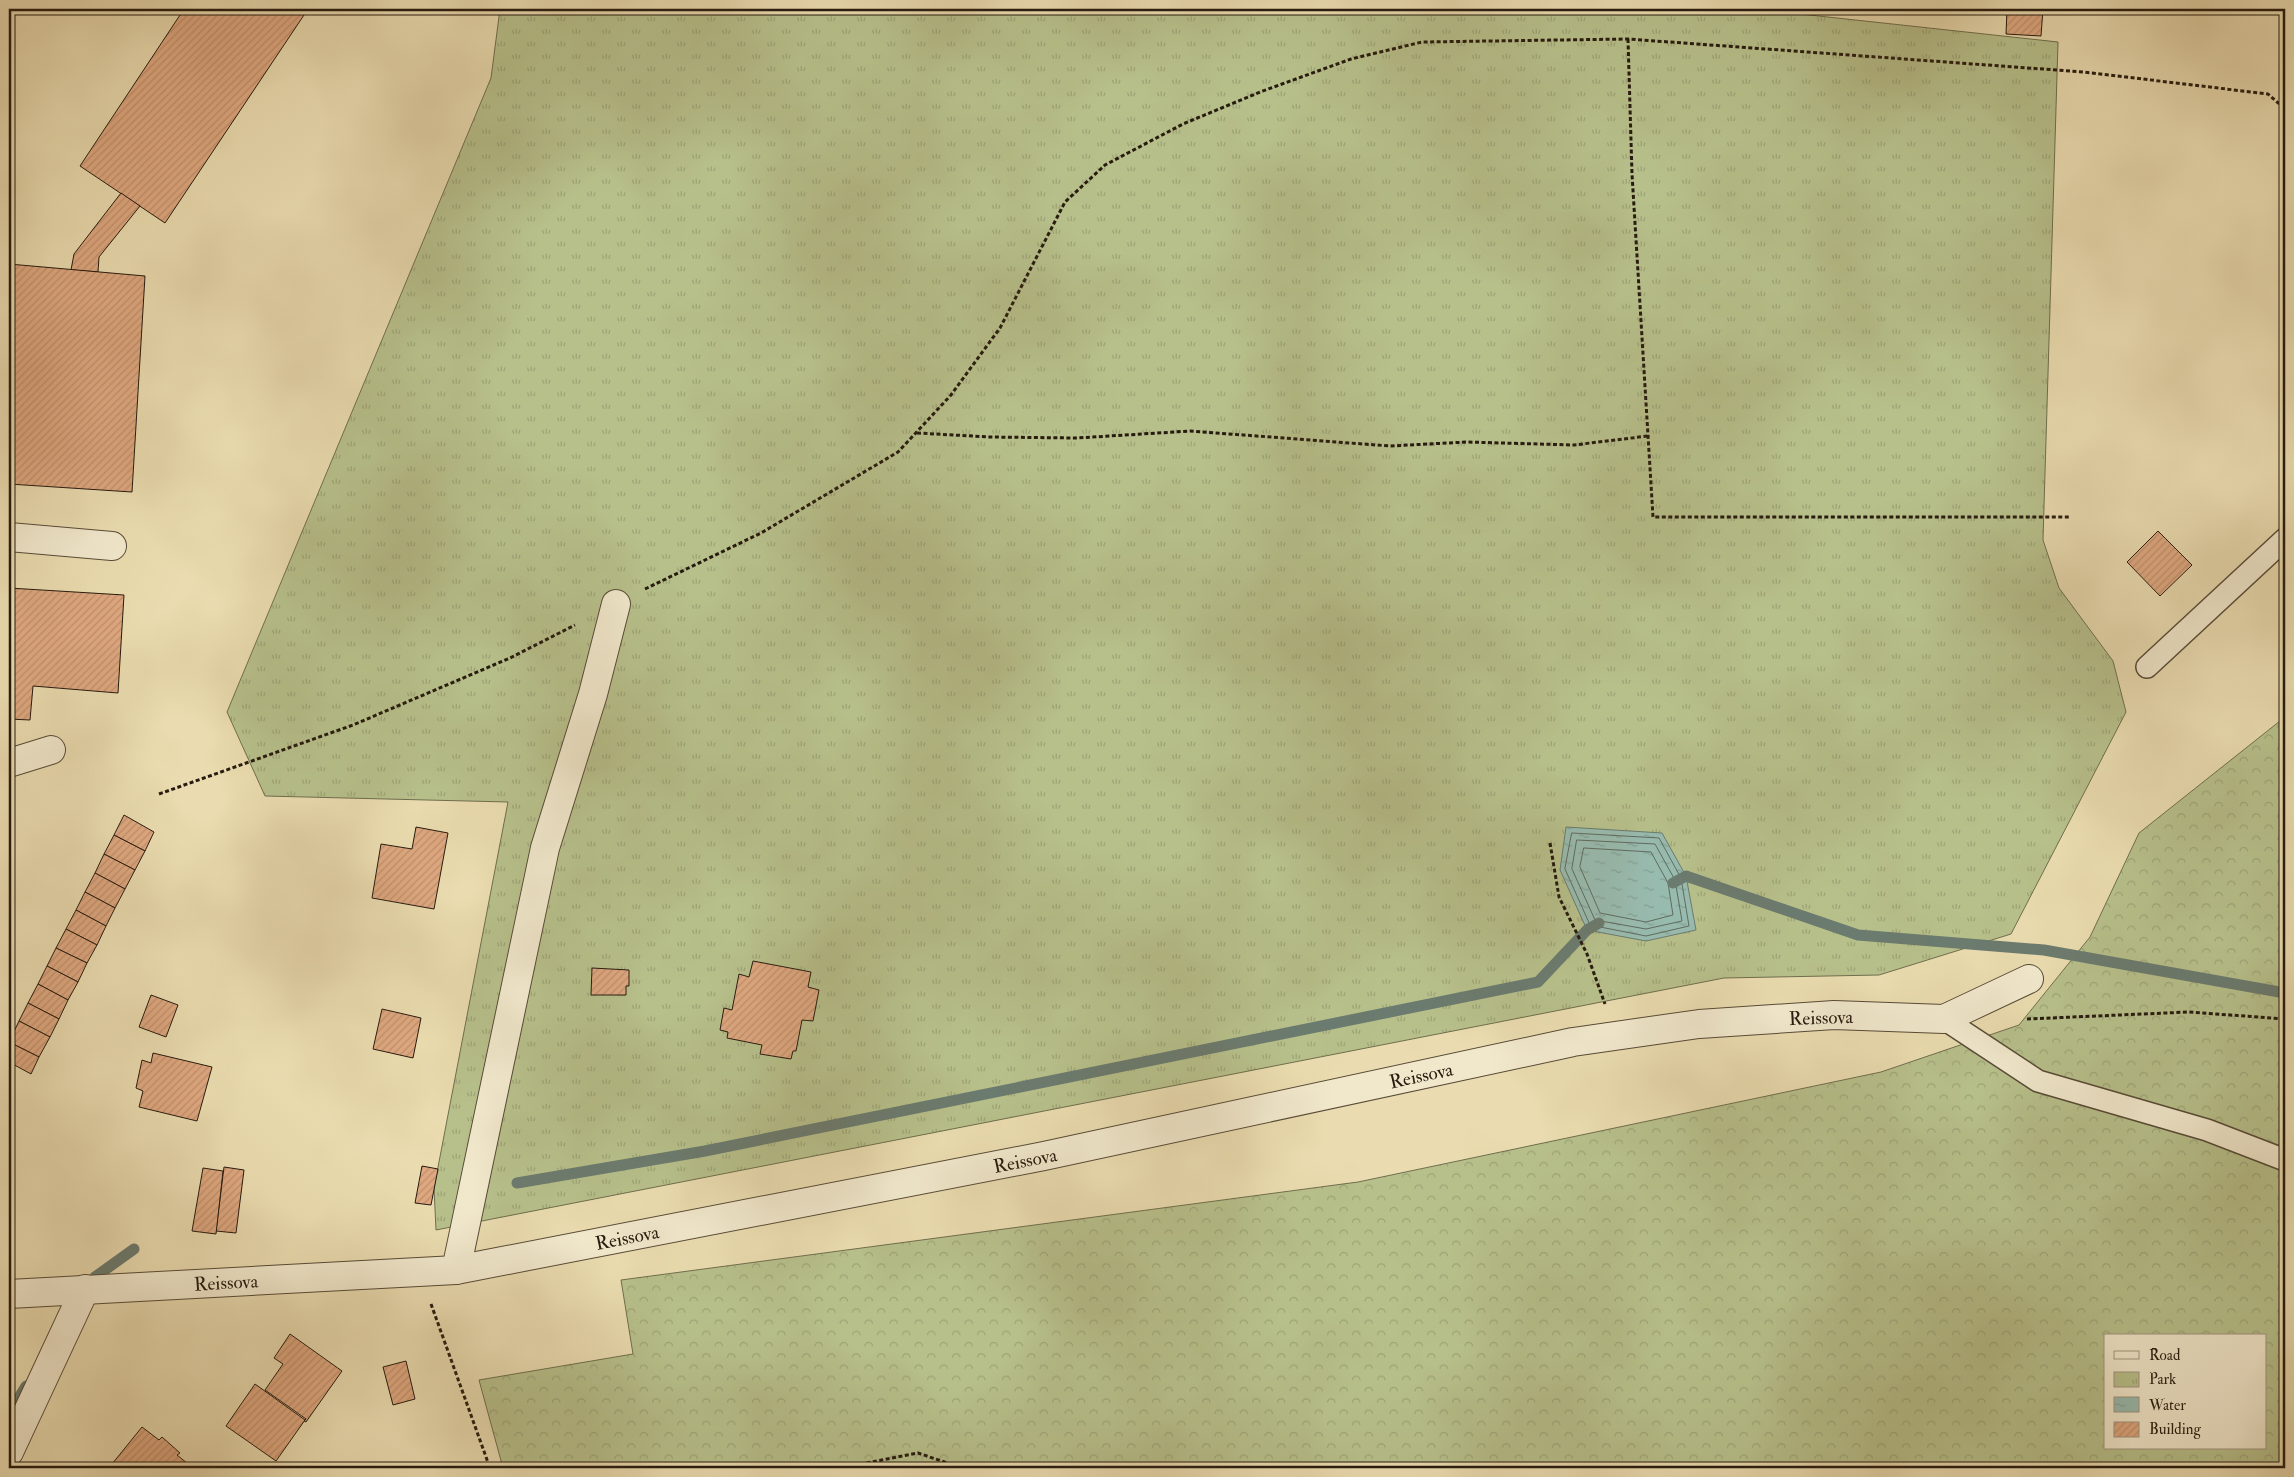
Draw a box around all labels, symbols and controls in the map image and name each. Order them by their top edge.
street label: Reissova [1788,1005,1854,1031]
street label: Reissova [1387,1058,1455,1094]
street label: Reissova [991,1143,1059,1179]
street label: Reissova [593,1220,661,1256]
street label: Reissova [193,1269,259,1297]
legend [2104,1334,2266,1450]
text: Road [2149,1346,2181,1365]
text: Park [2149,1370,2176,1389]
text: Water [2148,1396,2186,1415]
text: Building [2149,1420,2201,1439]

